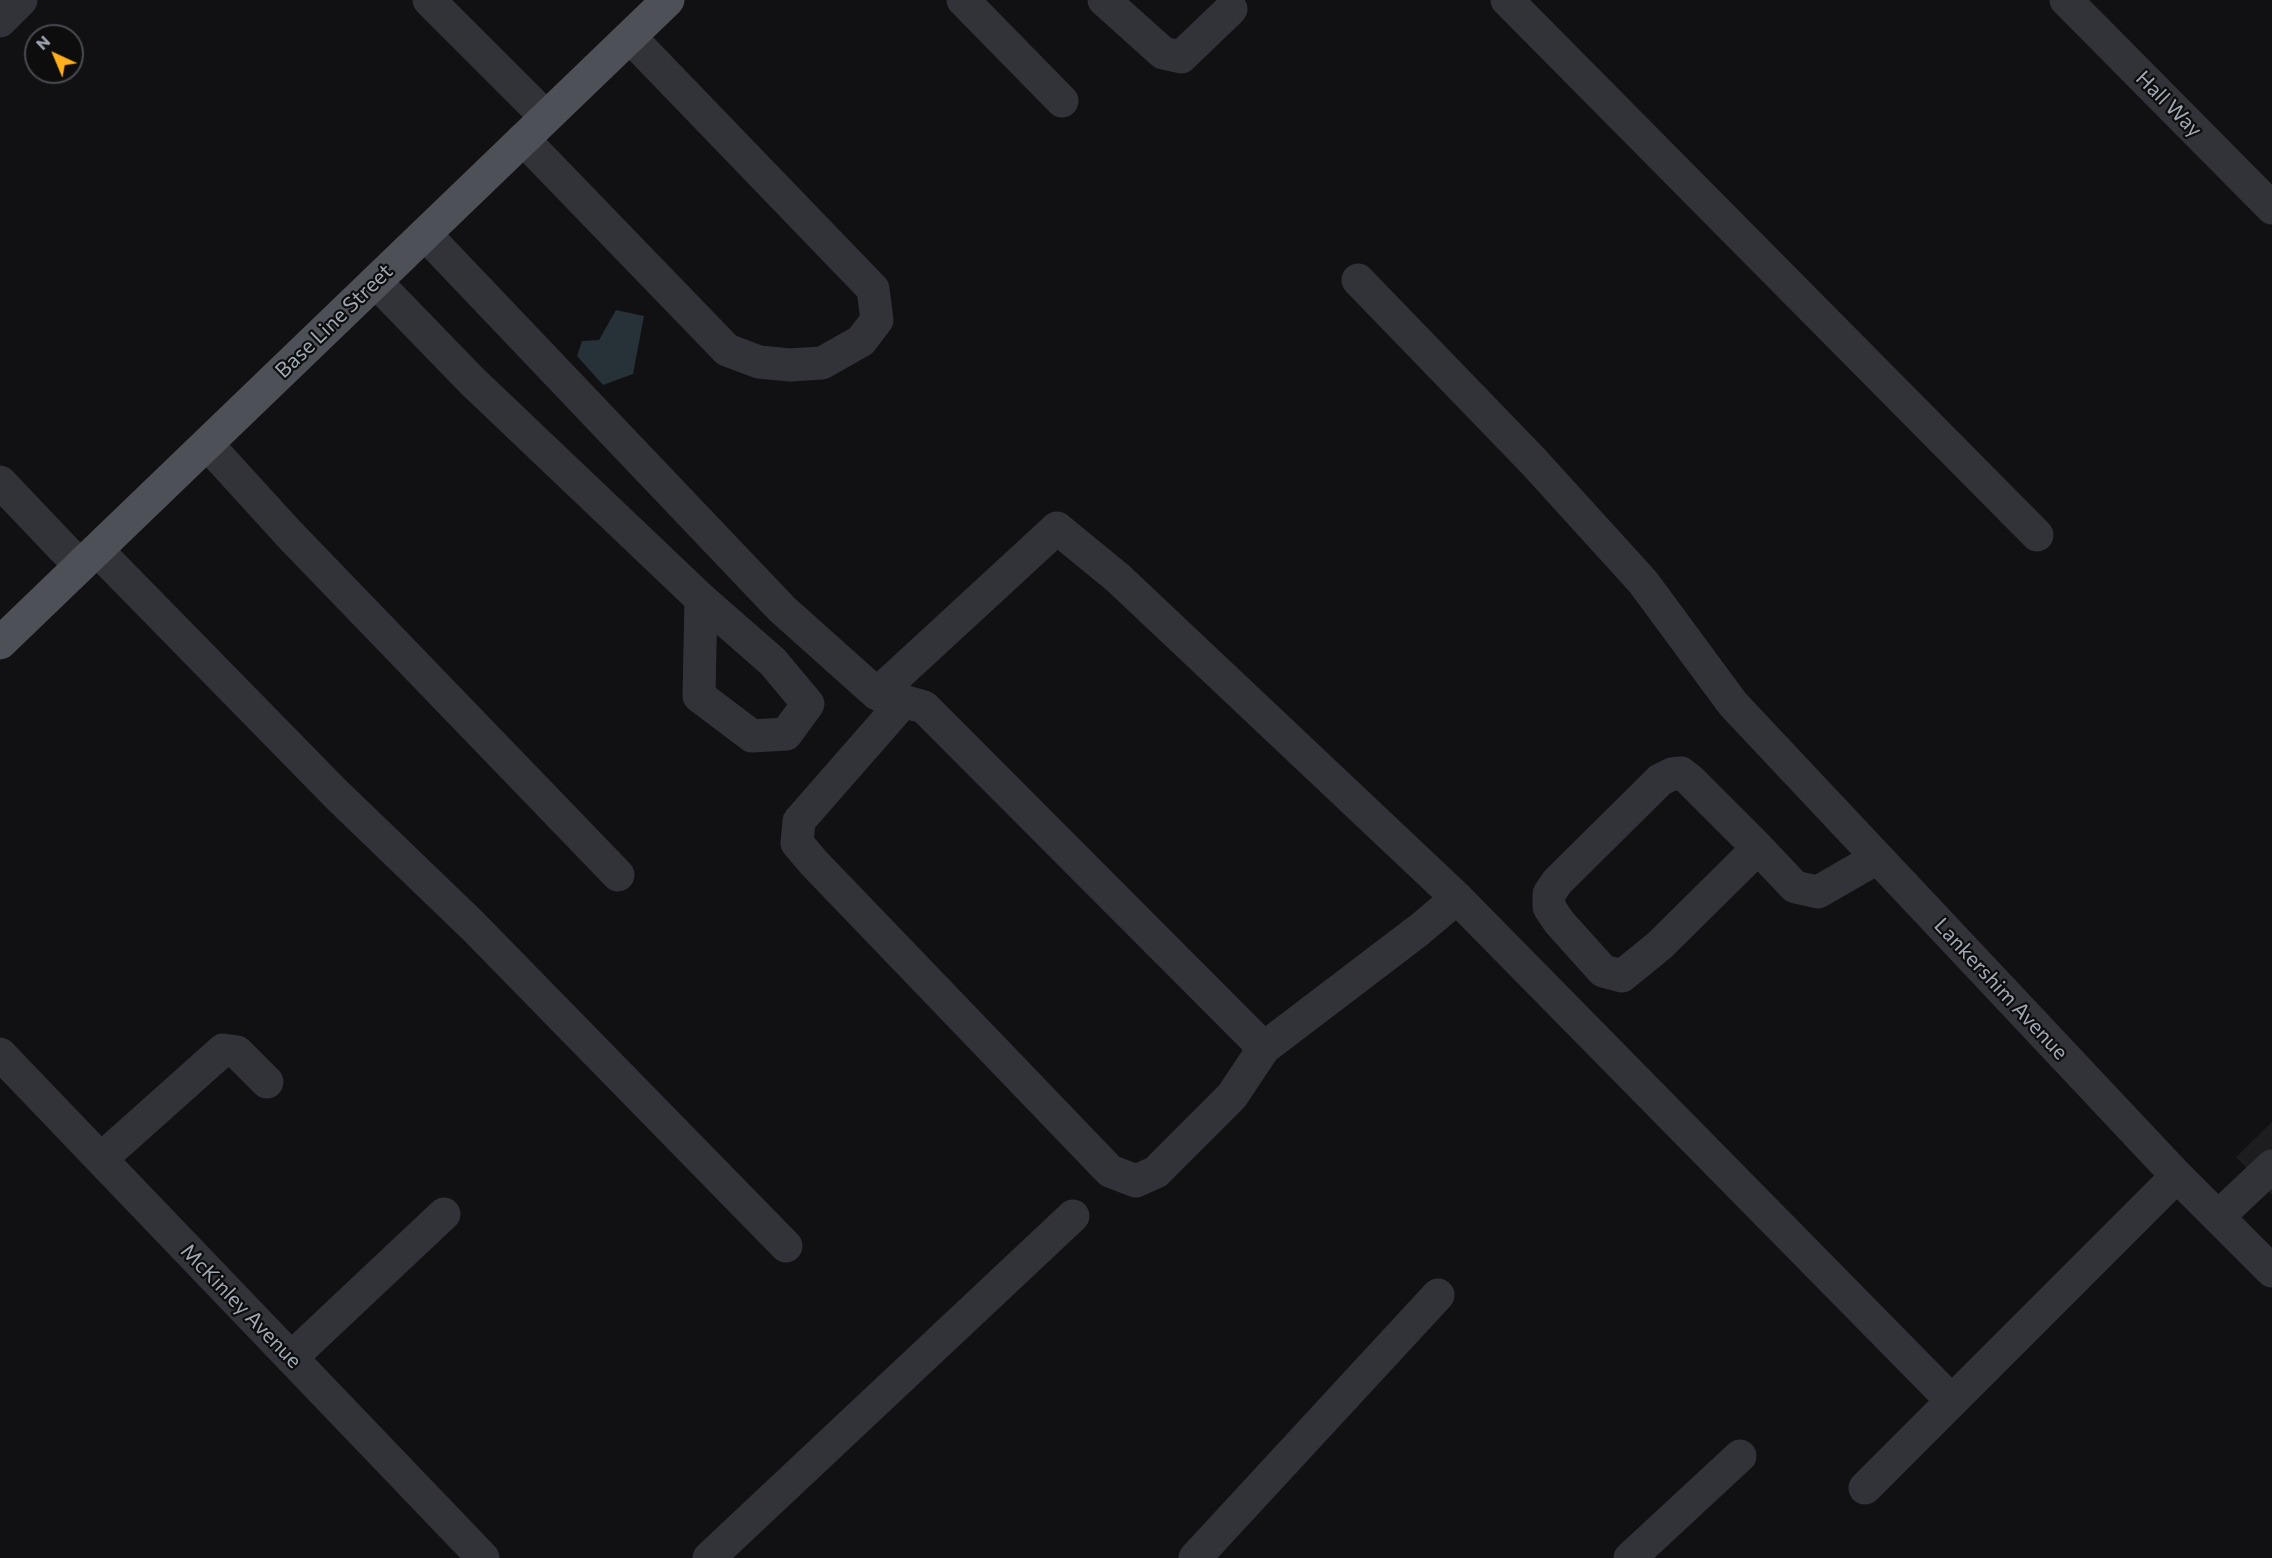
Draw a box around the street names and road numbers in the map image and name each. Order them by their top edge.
street label: Hall Way [2131,66,2207,142]
street label: Base Line Street [270,259,398,383]
street label: Lankershim Avenue [1929,913,2073,1065]
street label: McKinley Avenue [175,1239,307,1373]

